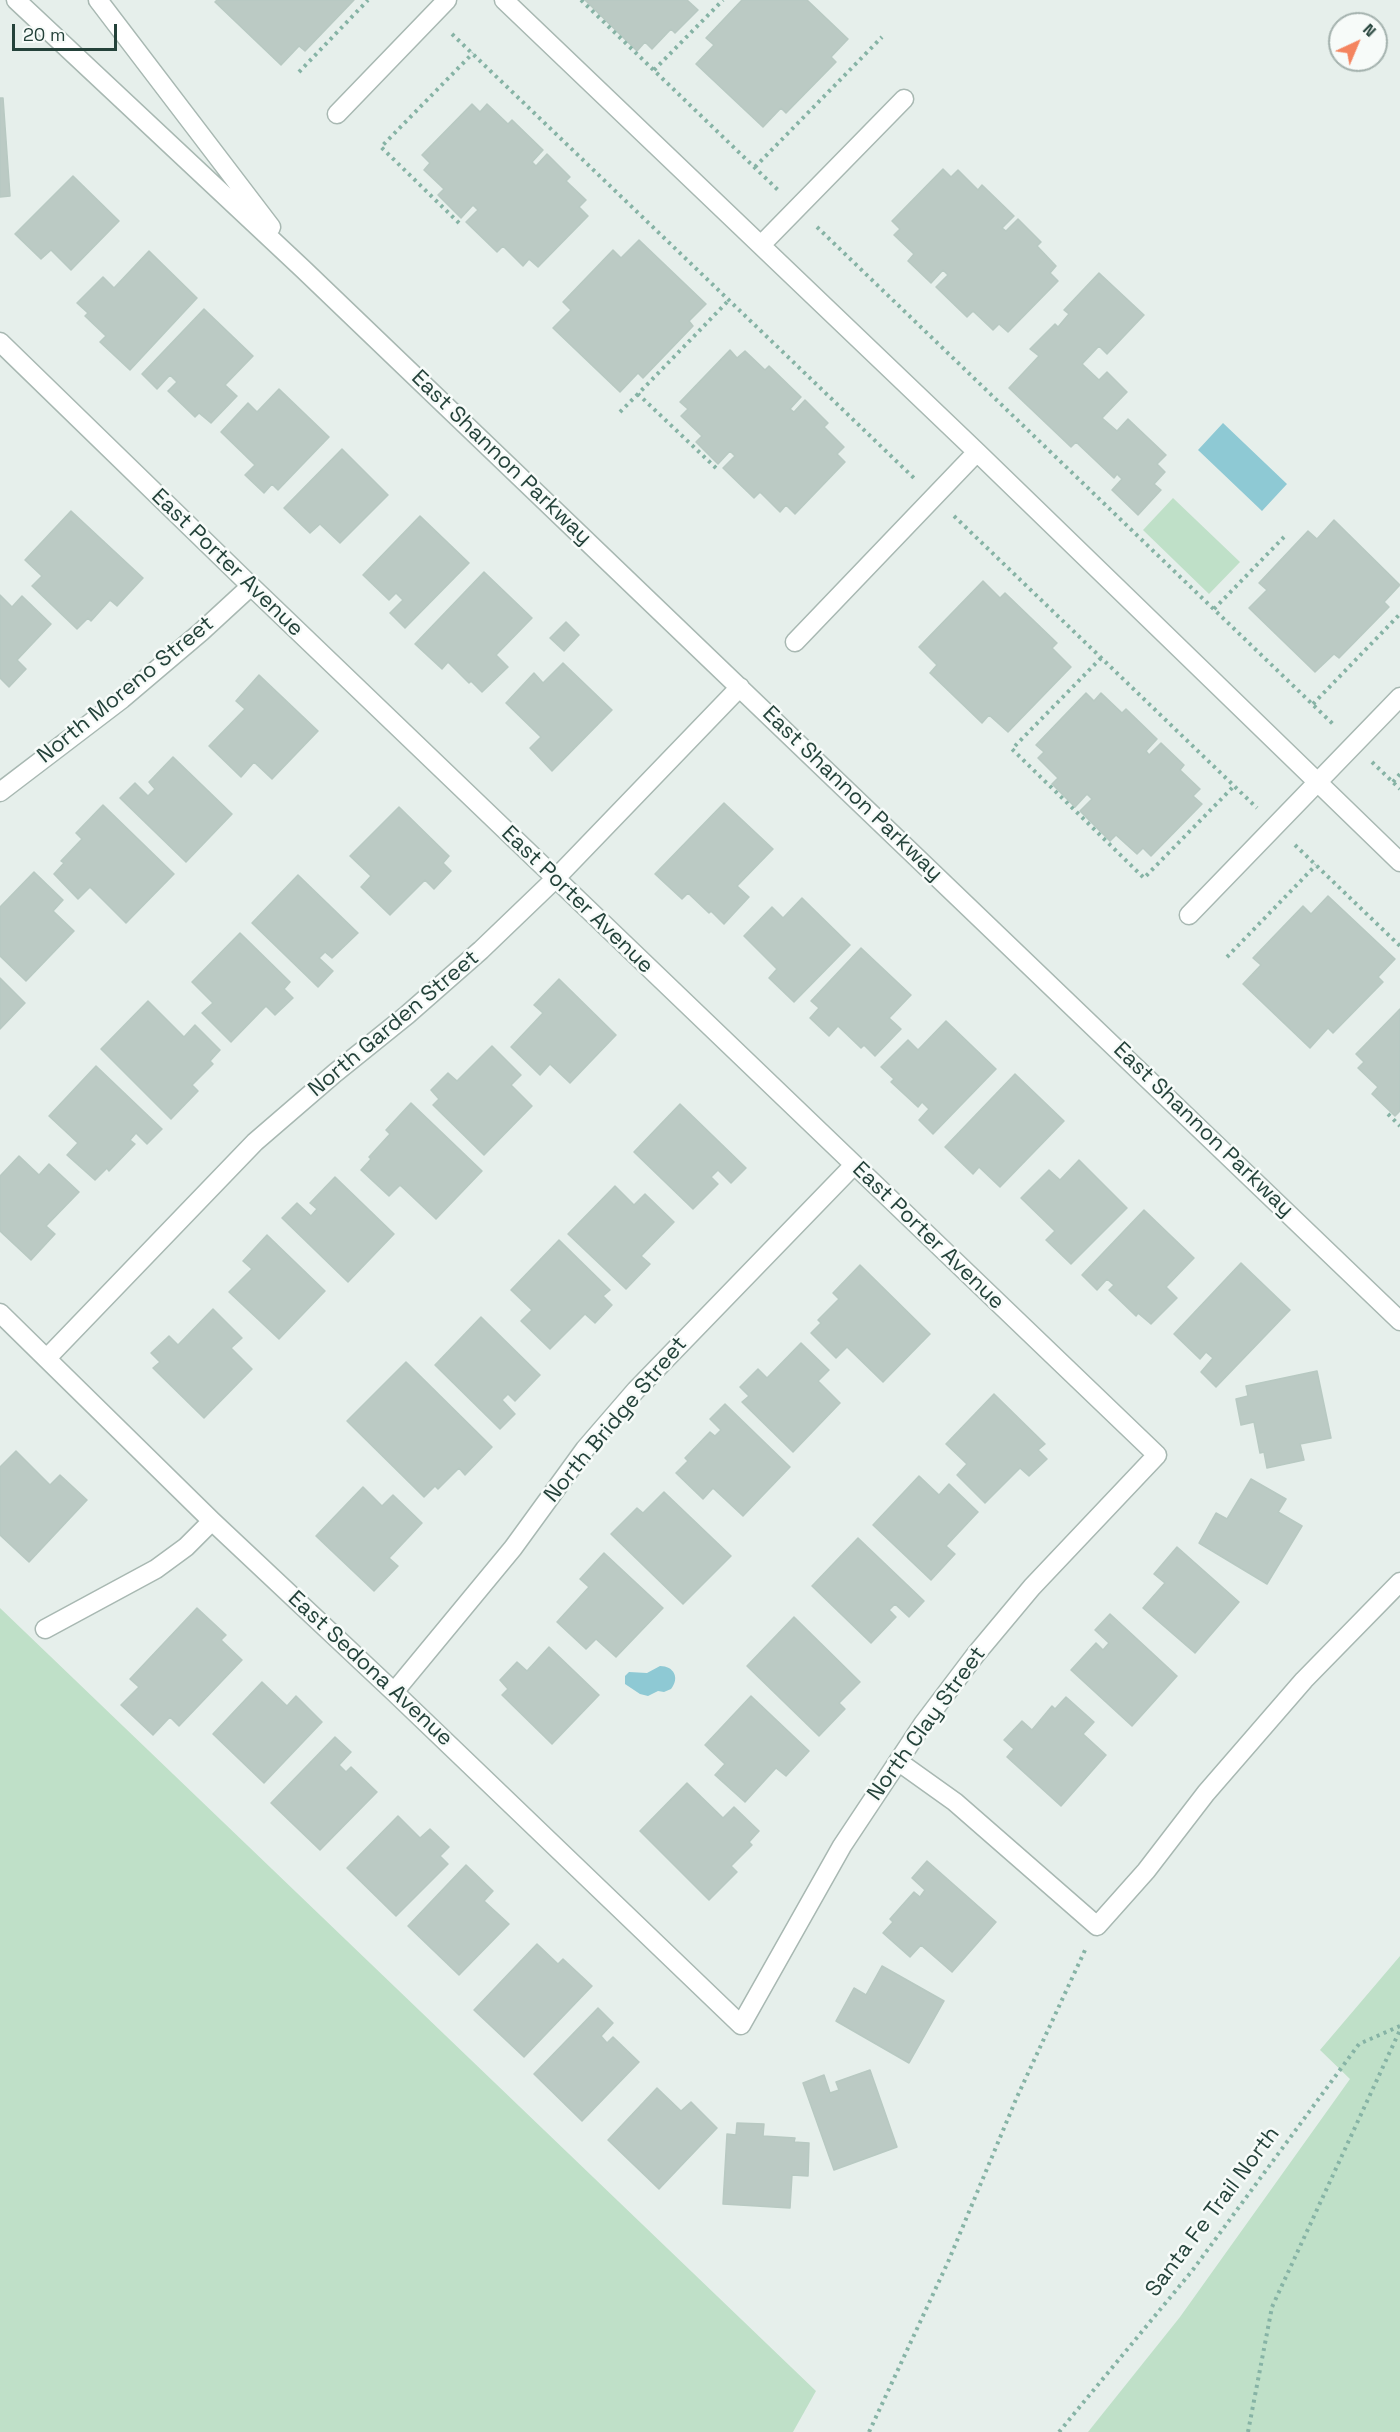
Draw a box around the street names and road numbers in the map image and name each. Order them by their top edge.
street label: East Shannon Parkway [405,365,597,551]
street label: East Porter Avenue [145,484,309,642]
street label: North Moreno Street [32,611,220,769]
street label: East Shannon Parkway [756,701,948,887]
street label: East Porter Avenue [495,821,659,979]
street label: North Garden Street [303,945,485,1103]
street label: East Shannon Parkway [1107,1037,1299,1223]
street label: East Porter Avenue [846,1157,1010,1315]
street label: North Bridge Street [539,1332,693,1508]
street label: East Sedona Avenue [282,1586,458,1752]
street label: North Clay Street [862,1642,992,1806]
street label: Santa Fe Trail North [1140,2122,1286,2302]

